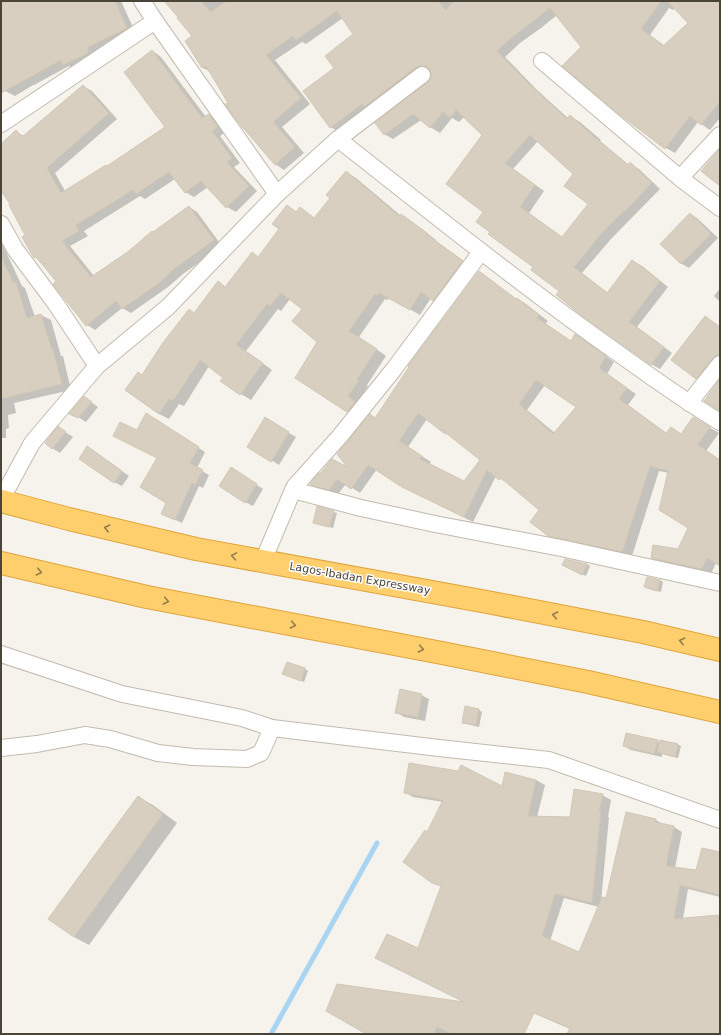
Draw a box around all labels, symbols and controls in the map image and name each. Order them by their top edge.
one-way arrow [104,525,110,533]
one-way arrow [231,552,237,560]
street label: Lagos-Ibadan Expressway [289,560,432,597]
one-way arrow [36,568,42,576]
one-way arrow [163,596,169,605]
one-way arrow [551,611,558,620]
one-way arrow [290,620,297,629]
one-way arrow [679,638,685,646]
one-way arrow [418,644,424,653]

